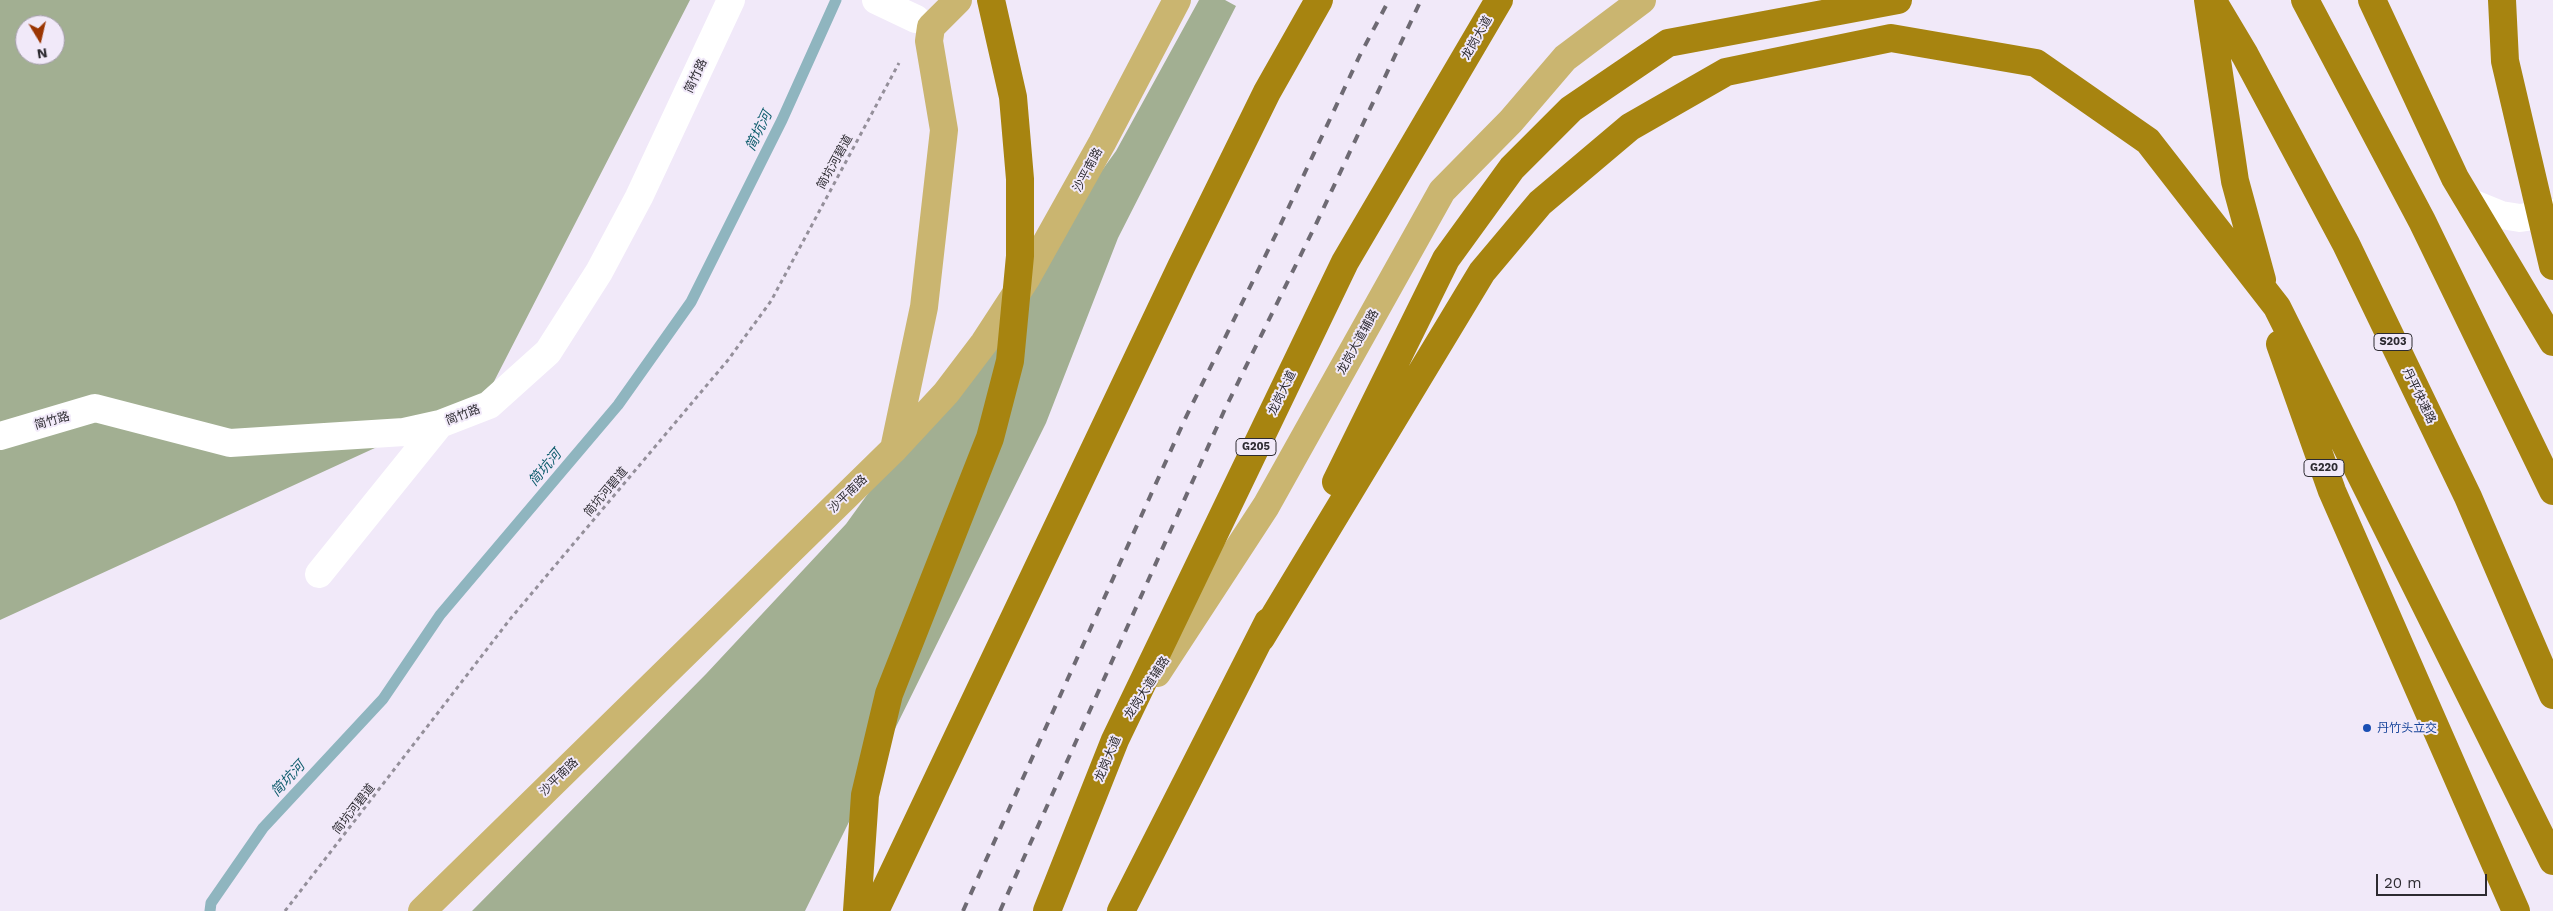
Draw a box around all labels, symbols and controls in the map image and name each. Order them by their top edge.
street label: 龙岗大道 [1459,14,1495,62]
north arrow [15,15,65,65]
text: N [36,45,49,63]
street label: 简竹路 [682,57,710,95]
water label: 简坑河 [742,108,776,154]
street label: 简坑河碧道 [814,132,856,192]
street label: 沙平南路 [1070,145,1106,195]
street label: 龙岗大道辅路 [1334,307,1382,377]
road number: S203 [2374,334,2412,351]
street label: 丹平快速路 [2399,366,2439,426]
street label: 龙岗大道 [1265,368,1299,418]
street label: 简竹路 [444,402,482,428]
street label: 简竹路 [33,409,71,433]
road number: G205 [1236,438,1276,456]
water label: 简坑河 [525,447,565,489]
road number: G220 [2304,459,2344,476]
street label: 简坑河碧道 [581,464,631,520]
street label: 沙平南路 [826,472,870,516]
street label: 龙岗大道辅路 [1121,654,1173,722]
place label: 丹竹头立交 [2377,721,2437,735]
marker: 丹竹头立交 [2361,722,2373,734]
street label: 龙岗大道 [1092,734,1124,784]
street label: 沙平南路 [537,755,581,799]
water label: 简坑河 [268,758,308,800]
street label: 简坑河碧道 [330,781,378,837]
scale bar [2378,864,2489,896]
text: 20 m [2384,874,2422,892]

